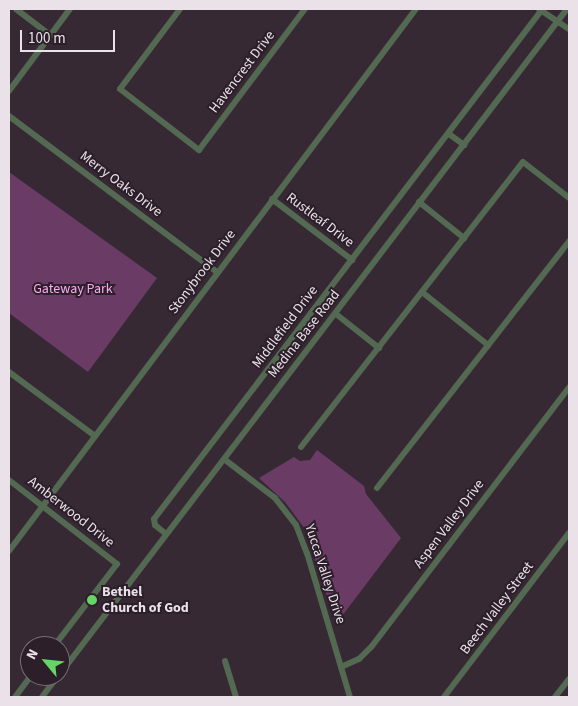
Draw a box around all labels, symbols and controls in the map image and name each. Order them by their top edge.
scale bar [22,20,118,52]
text: 100 m [28,28,66,49]
street label: Havencrest Drive [206,28,278,116]
street label: Merry Oaks Drive [76,148,166,220]
street label: Rustleaf Drive [283,189,357,251]
street label: Stonybrook Drive [165,227,239,317]
park label: Gateway Park [33,281,113,297]
street label: Middlefield Drive [249,283,321,371]
street label: Medina Base Road [265,287,343,381]
street label: Amberwood Drive [24,473,118,551]
street label: Aspen Valley Drive [410,476,488,572]
street label: Yucca Valley Drive [301,522,349,626]
street label: Beech Valley Street [457,558,537,658]
place label: Bethel Church of God [102,584,189,616]
marker: Bethel Church of God [86,594,98,606]
north arrow [20,636,70,686]
text: N [22,646,44,663]

